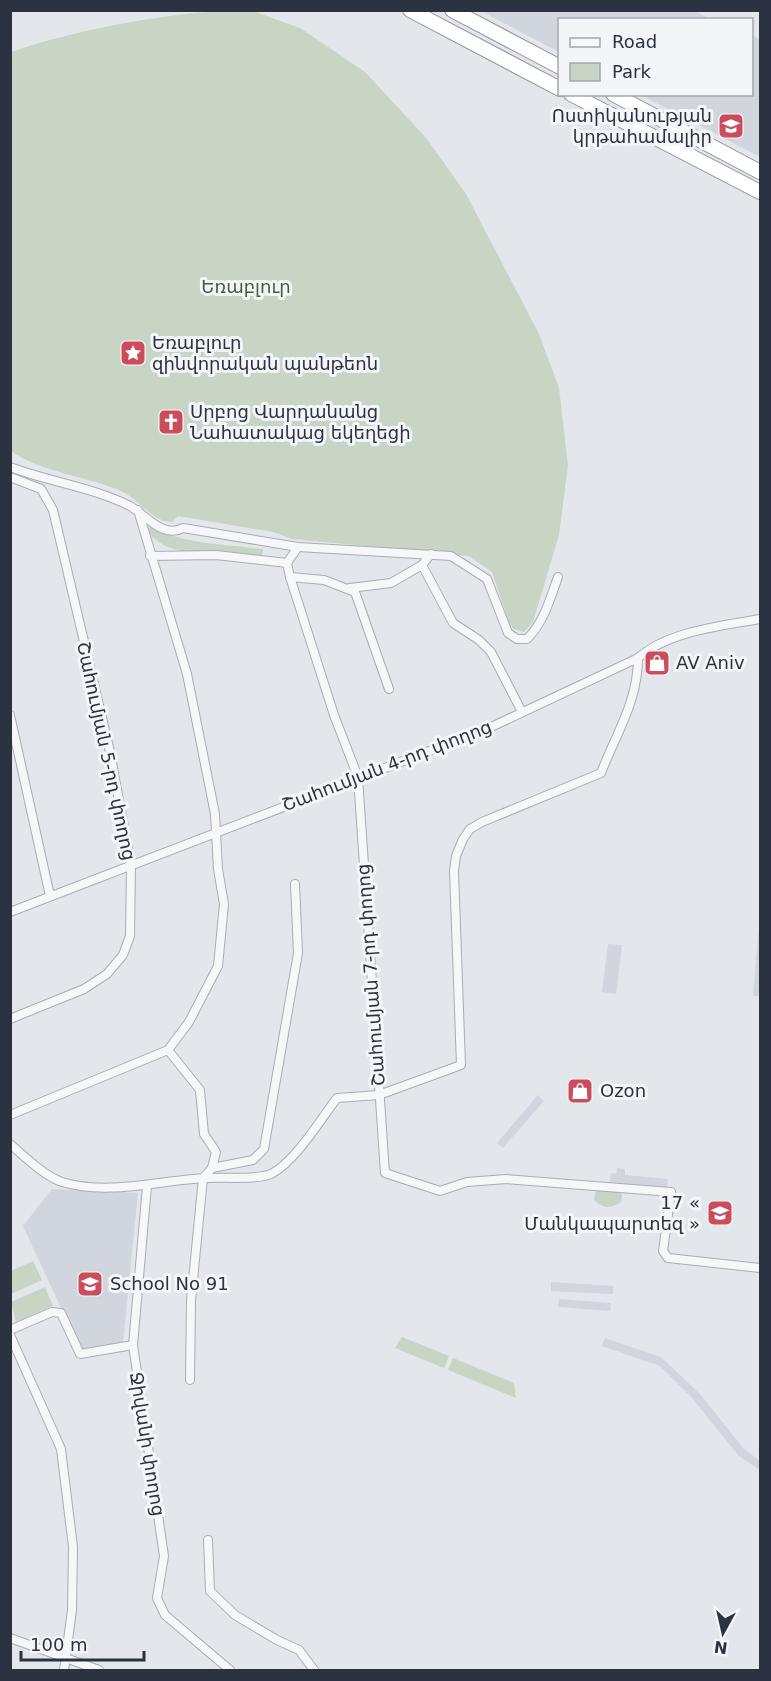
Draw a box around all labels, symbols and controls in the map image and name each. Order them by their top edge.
legend [558,18,753,96]
text: Road [612,31,657,52]
text: Park [612,61,651,82]
place label: Ոստիկանության կրթահամալիր [552,105,712,147]
school or university icon: Ոստիկանության կրթահամալիր [716,111,746,141]
park label: Եռաբլուր [201,276,291,297]
place label: Եռաբլուր զինվորական պանթեոն [152,332,378,374]
place icon: Եռաբլուր զինվորական պանթեոն [118,338,148,368]
place label: Սրբոց Վարդանանց Նահատակաց եկեղեցի [190,401,411,443]
church icon: Սրբոց Վարդանանց Նահատակաց եկեղեցի [156,407,186,437]
street label: Շահումյան 5-րդ փողոց [73,640,140,862]
shop icon: AV Aniv [642,648,672,678]
place label: AV Aniv [676,652,745,673]
street label: Շահումյան 4-րդ փողոց [279,716,495,815]
street label: Շահումյան 7-րդ փողոց [352,863,389,1087]
shop icon: Ozon [565,1076,595,1106]
place label: Ozon [600,1080,646,1101]
place label: 17 « Մանկապարտեզ » [524,1192,700,1234]
school or university icon: 17 « Մանկապարտեզ » [705,1198,735,1228]
school or university icon: School No 91 [75,1269,105,1299]
place label: School No 91 [110,1273,229,1294]
street label: Ջիվանի փողոց [126,1370,169,1518]
north arrow [693,1603,753,1663]
scale bar [21,1624,144,1662]
text: 100 m [30,1634,88,1655]
text: N [713,1637,729,1658]

